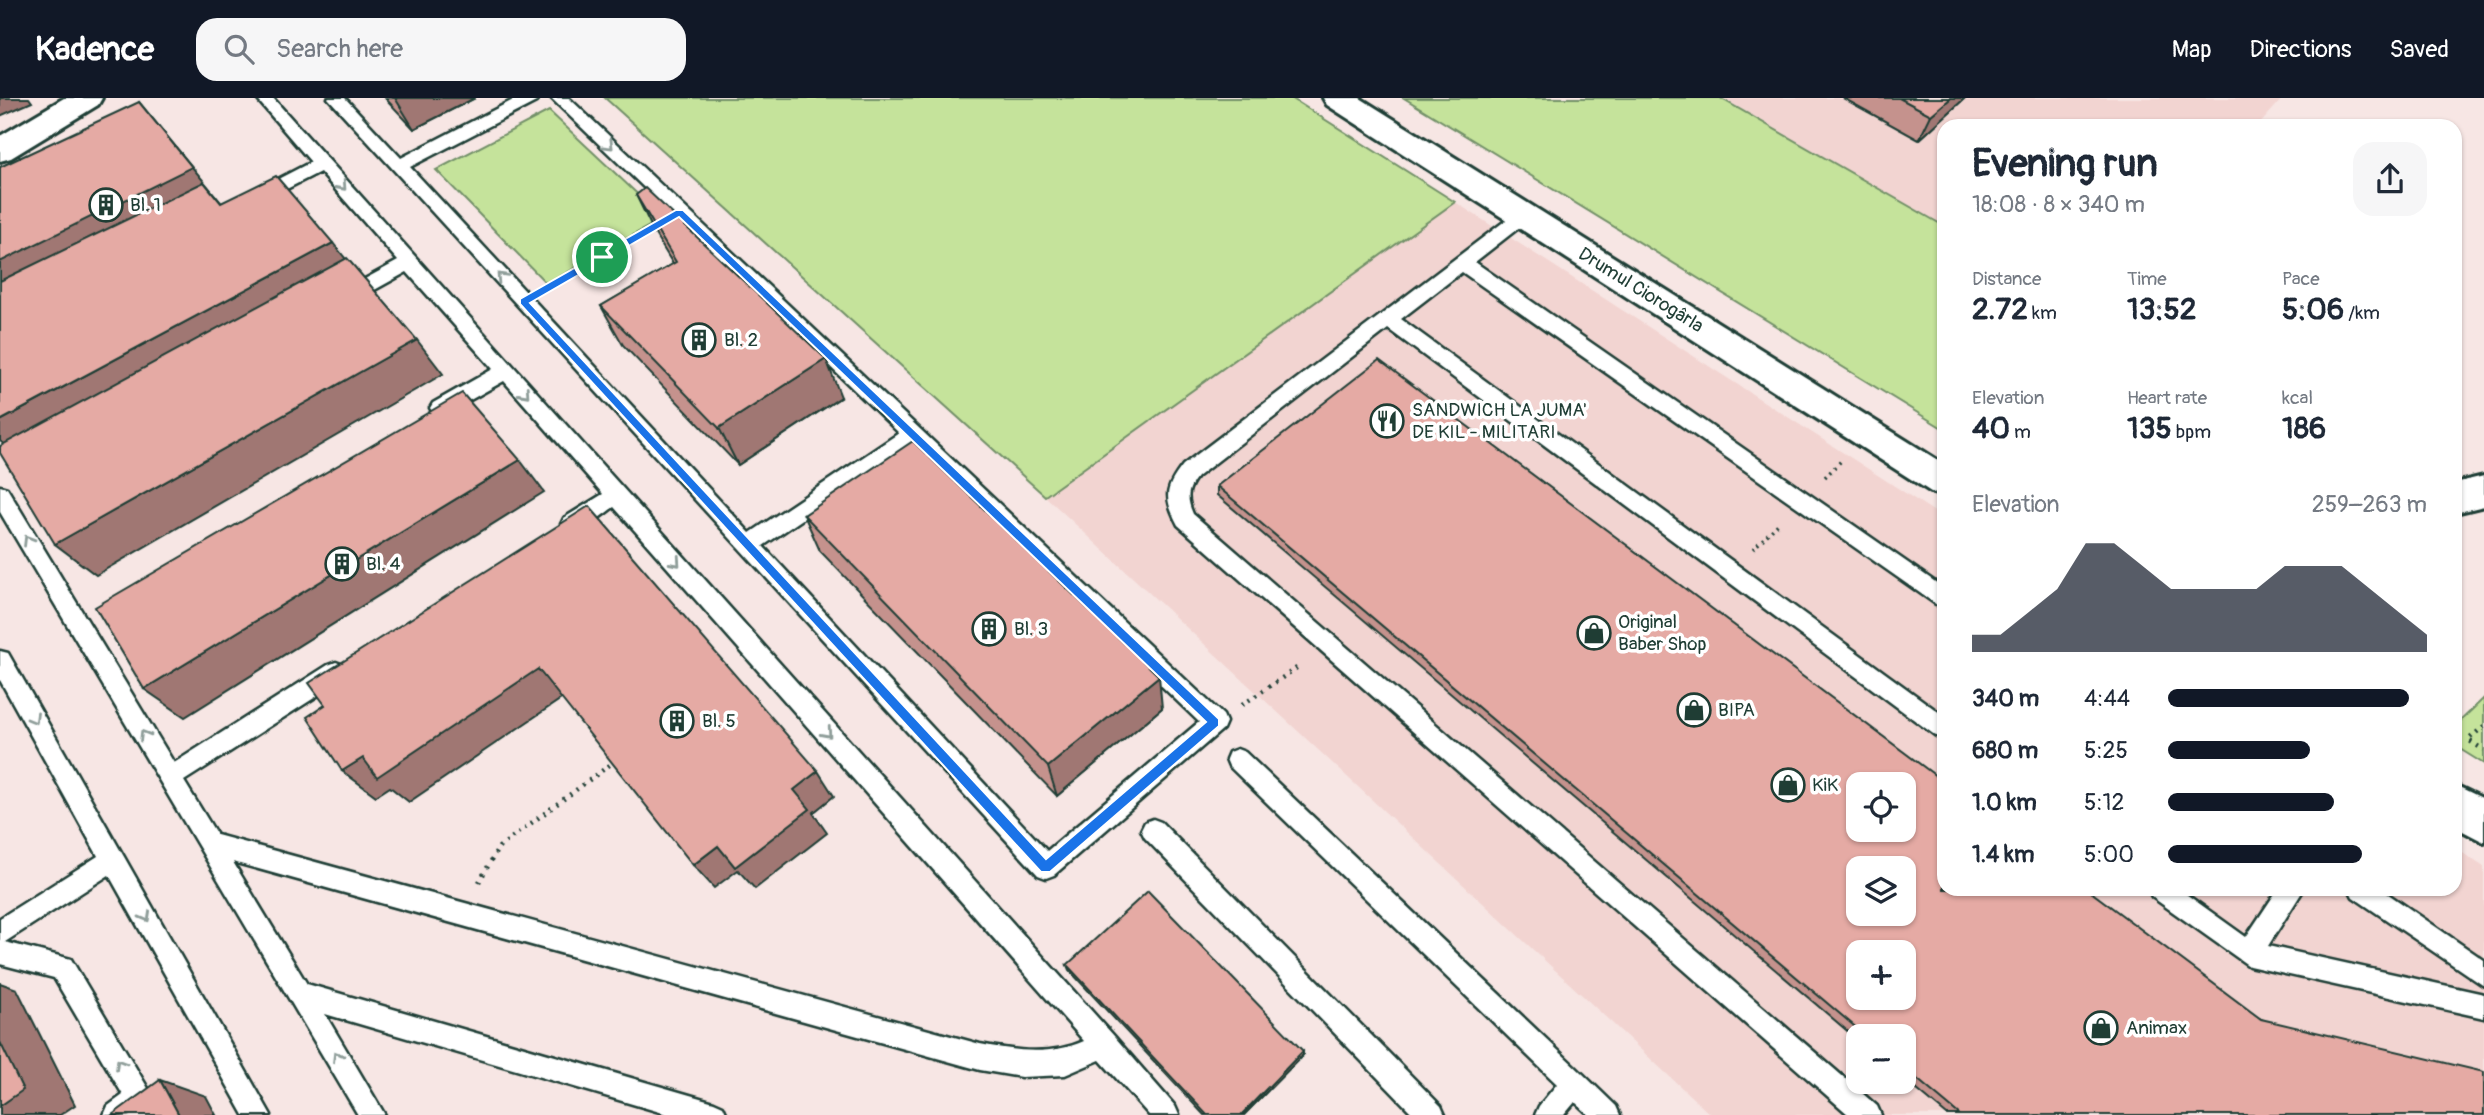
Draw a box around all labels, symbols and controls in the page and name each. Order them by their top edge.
search box [196,18,686,81]
text: Kadence [35,29,154,70]
icon: search [220,30,258,68]
text: Search here [276,33,403,65]
text: Map [2172,35,2212,64]
text: Directions [2250,35,2351,64]
text: Saved [2389,35,2449,64]
one-way arrow [601,137,614,150]
text: Evening run [1972,140,2158,188]
button: share [2353,142,2427,216]
one-way arrow [334,177,346,190]
building icon: Bl. 1 [87,186,125,224]
text: 18:08 · 8 × 340 m [1972,190,2145,219]
place label: Bl. 1 [130,193,161,217]
pin [572,227,632,287]
icon: arrive [583,238,621,276]
street label: Drumul Ciorogârla [1574,242,1708,338]
text: Distance [1972,267,2041,291]
text: Time [2127,267,2167,291]
text: Pace [2282,267,2320,291]
one-way arrow [497,272,509,285]
text: 2.72 [1972,291,2028,328]
text: 13:52 [2127,291,2197,328]
text: 5:06 [2282,291,2344,328]
text: km [2028,301,2057,325]
text: /km [2344,301,2380,325]
building icon: Bl. 2 [680,321,718,359]
place label: Bl. 2 [724,328,758,352]
one-way arrow [517,384,529,397]
text: Elevation [1972,386,2044,410]
text: Heart rate [2127,386,2207,410]
text: kcal [2282,386,2313,410]
place label: SANDWICH LA JUMA' DE KIL - MILITARI [1412,398,1587,444]
restaurant icon: SANDWICH LA JUMA' DE KIL - MILITARI [1368,402,1406,440]
text: 40 [1972,410,2010,447]
text: 135 [2127,410,2172,447]
text: 186 [2282,410,2326,447]
text: m [2010,420,2031,444]
text: bpm [2172,420,2211,444]
text: Elevation [1972,490,2060,519]
text: 259–263 m [2312,490,2427,519]
one-way arrow [23,534,36,547]
building icon: Bl. 4 [323,545,361,583]
place label: Bl. 4 [366,552,401,576]
one-way arrow [668,554,681,567]
building icon: Bl. 3 [970,610,1008,648]
place label: Original Baber Shop [1618,610,1707,656]
shop icon: Original Baber Shop [1575,614,1613,652]
place label: Bl. 3 [1014,617,1048,641]
text: 340 m [1972,684,2039,713]
text: 4:44 [2084,684,2130,713]
shop icon: BIPA [1675,691,1713,729]
place label: BIPA [1718,698,1755,722]
building icon: Bl. 5 [658,702,696,740]
place label: Bl. 5 [702,709,736,733]
one-way arrow [26,712,39,724]
one-way arrow [819,724,832,737]
one-way arrow [139,730,152,743]
text: 680 m [1972,736,2038,765]
text: 5:25 [2084,736,2128,765]
shop icon: KiK [1769,766,1807,804]
map controls [1846,772,1916,1094]
button: locate [1846,772,1916,842]
place label: KiK [1812,773,1838,797]
text: 1.0 km [1972,788,2037,817]
text: 5:12 [2084,788,2124,817]
text: 1.4 km [1972,840,2034,869]
text: 5:00 [2084,840,2134,869]
button: layers [1846,856,1916,926]
one-way arrow [138,909,151,922]
button: + [1846,940,1916,1010]
shop icon: Animax [2082,1009,2120,1047]
place label: Animax [2126,1016,2187,1040]
button: − [1846,1024,1916,1094]
one-way arrow [332,1051,345,1064]
one-way arrow [115,1059,128,1072]

